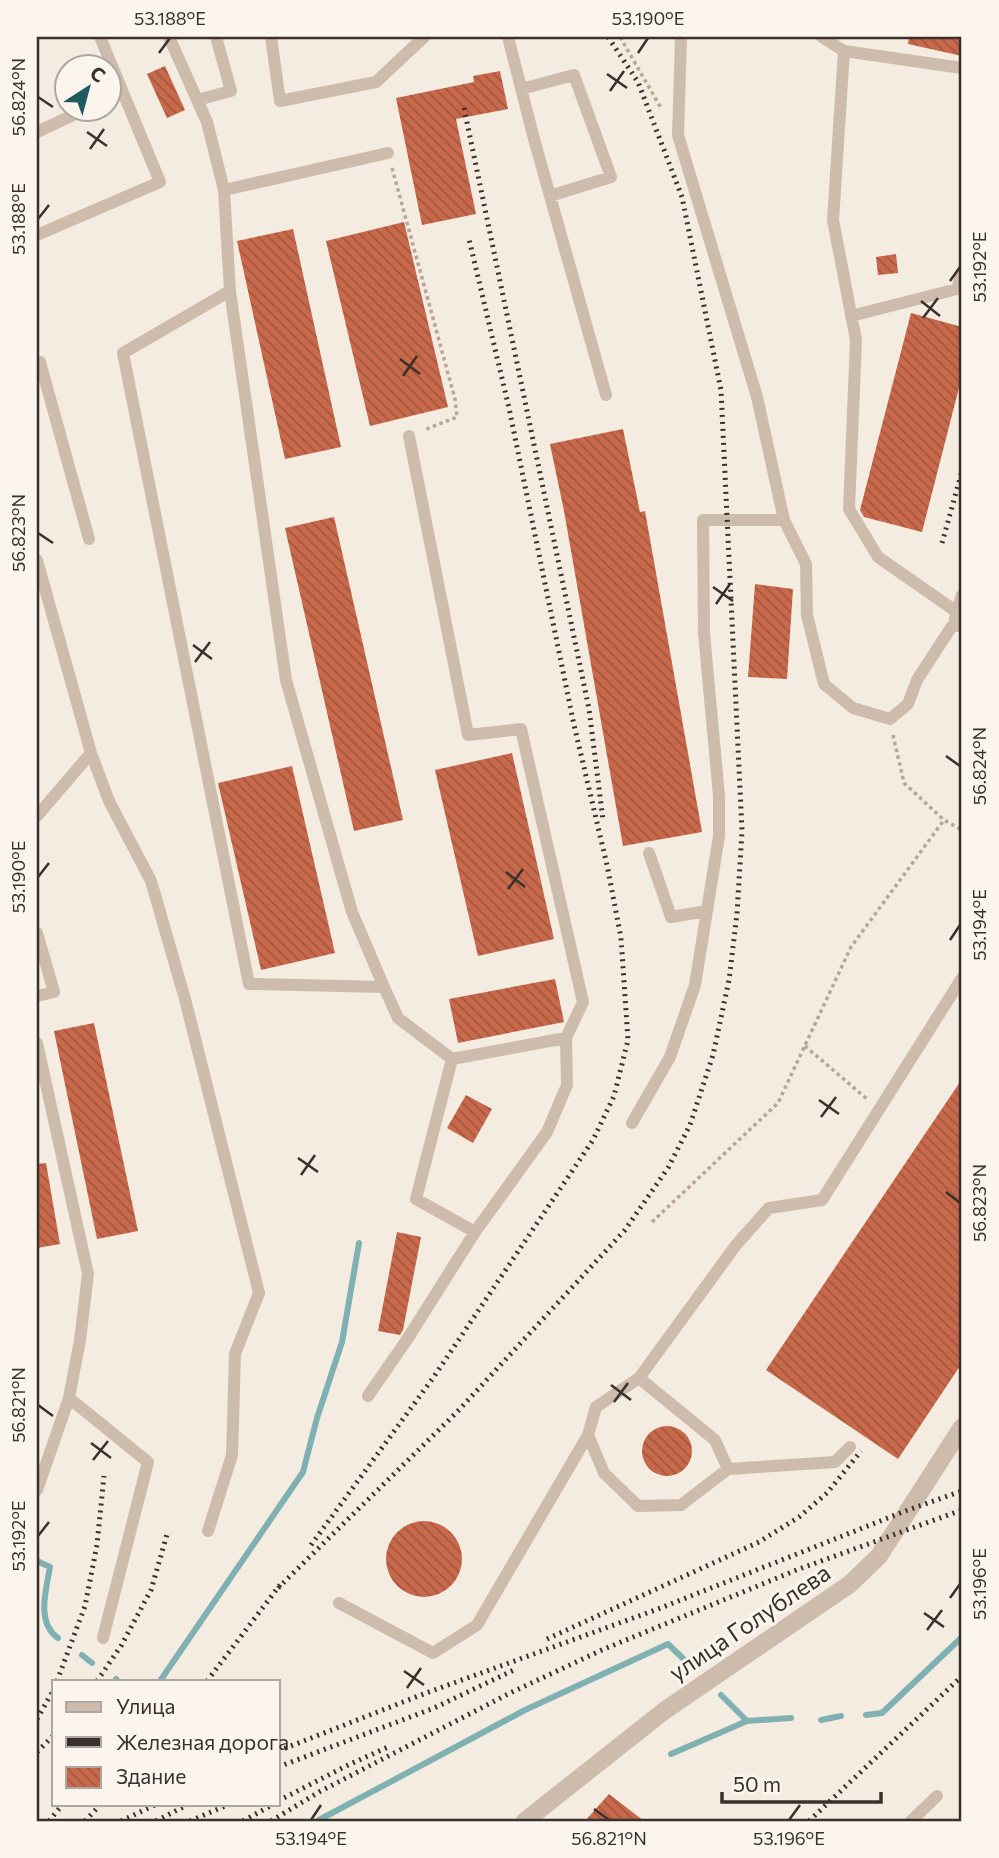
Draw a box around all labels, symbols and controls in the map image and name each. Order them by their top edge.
text: 53.188°E [134,7,206,29]
text: 53.190°E [612,7,684,29]
north arrow [52,52,122,122]
text: 56.824°N [7,58,29,136]
text: С [86,61,110,87]
text: 53.188°E [7,183,29,255]
text: 53.192°E [968,231,990,303]
text: 56.823°N [7,494,29,572]
text: 56.824°N [968,727,990,805]
text: 53.190°E [7,841,29,913]
text: 53.194°E [968,889,990,961]
text: 56.823°N [968,1164,990,1242]
text: 56.821°N [7,1367,29,1443]
text: 53.192°E [7,1500,29,1572]
text: 53.196°E [968,1548,990,1620]
street label: улица Голублева [663,1557,835,1686]
legend [52,1680,280,1806]
text: Улица [116,1693,175,1718]
text: Железная дорога [116,1729,289,1754]
scale bar [722,1760,882,1804]
text: Здание [116,1763,186,1788]
text: 50 m [733,1771,781,1796]
text: 53.194°E [275,1827,347,1849]
text: 56.821°N [571,1827,647,1849]
text: 53.196°E [753,1827,825,1849]

